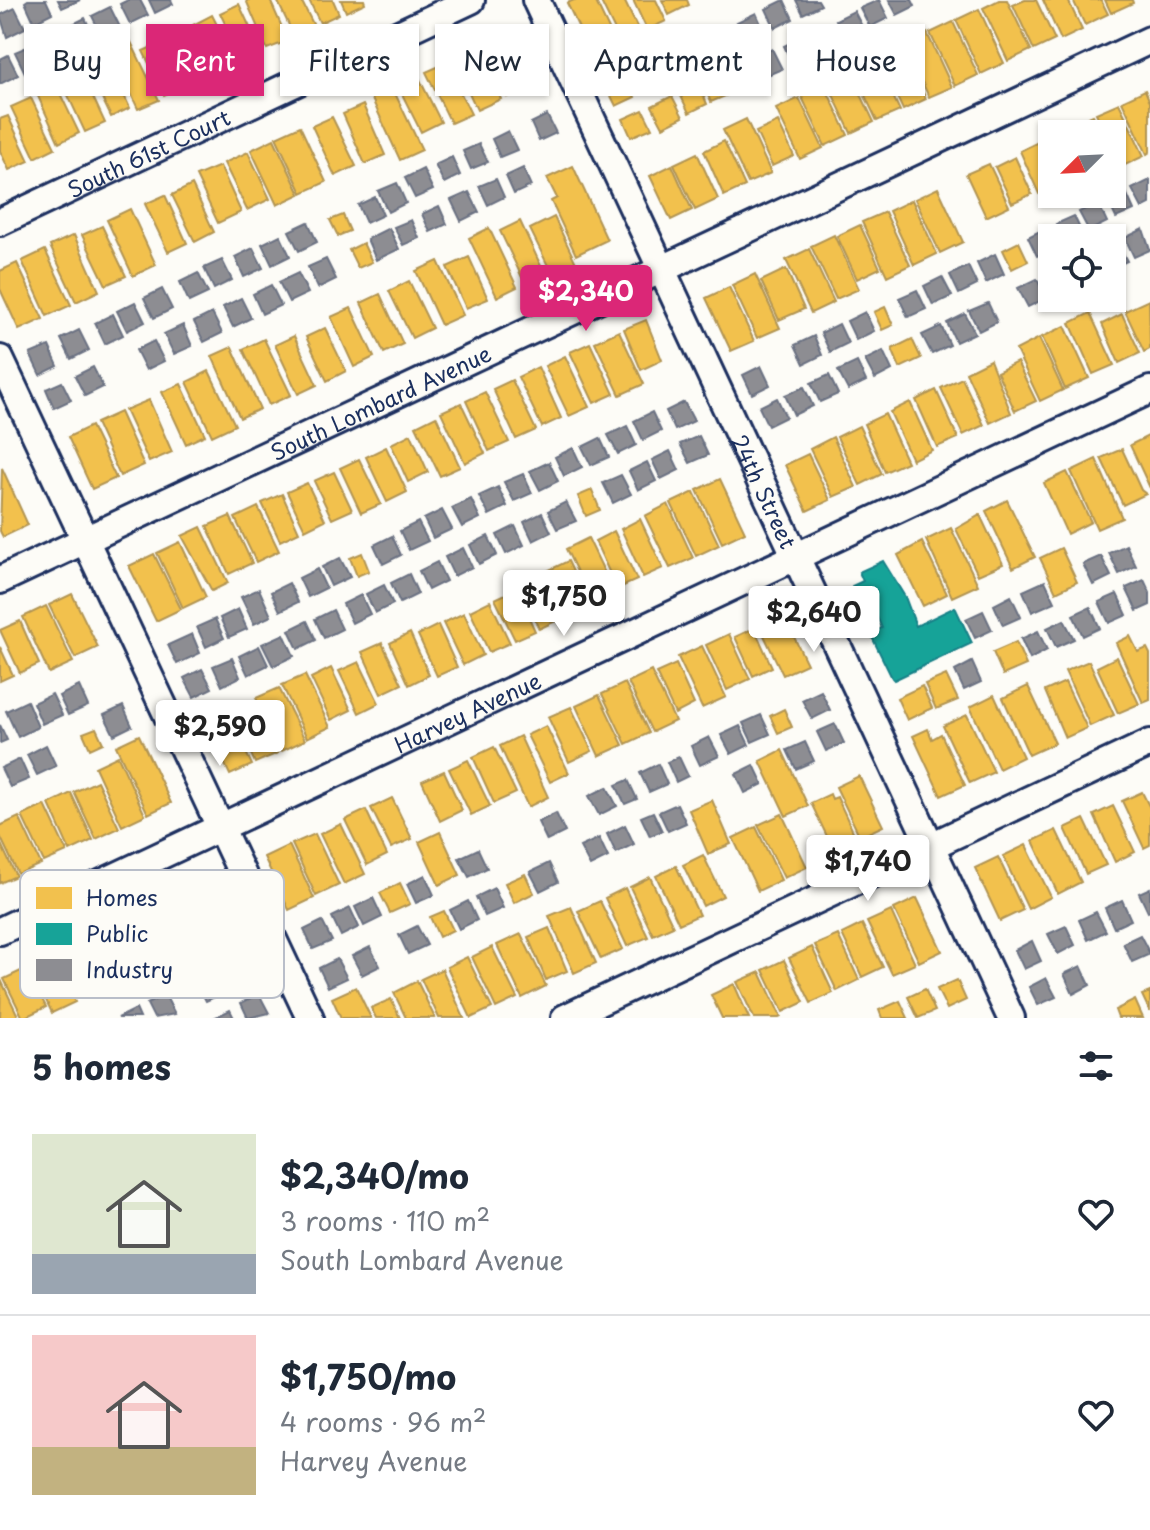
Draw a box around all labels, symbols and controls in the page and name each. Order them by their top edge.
chip: Buy [24,24,130,96]
chip: Rent [146,24,264,96]
chip: Filters [280,24,419,96]
chip: New [435,24,549,96]
chip: Apartment [565,24,771,96]
chip: House [787,24,925,96]
street label: South 61st Court [61,99,235,205]
north arrow [1038,120,1126,208]
map controls [1038,120,1126,312]
button: locate [1038,224,1126,312]
pin: $2,340 [521,265,651,333]
text: $2,340 [538,271,634,310]
street label: South Lombard Avenue [264,335,496,467]
street label: 24th Street [724,429,806,554]
pin: $1,750 [499,570,629,638]
text: $1,750 [521,576,607,615]
pin: $2,640 [749,586,879,654]
text: $2,640 [766,592,862,631]
street label: Harvey Avenue [388,663,546,760]
pin: $2,590 [155,700,285,768]
text: $2,590 [174,706,266,745]
pin: $1,740 [803,835,933,903]
text: $1,740 [824,841,912,880]
legend [20,870,284,998]
text: Homes [86,880,157,913]
text: Public [86,916,148,949]
text: Industry [86,952,173,985]
text: 5 homes [32,1040,171,1092]
icon: filters [1074,1044,1118,1088]
text: $2,340/mo [280,1149,469,1201]
icon: home [96,1166,192,1262]
icon: heart [1074,1192,1118,1236]
text: 3 rooms · 110 m² [280,1201,490,1240]
text: South Lombard Avenue [280,1240,564,1279]
text: $1,750/mo [280,1350,456,1402]
icon: home [96,1367,192,1463]
icon: heart [1074,1393,1118,1437]
text: 4 rooms · 96 m² [280,1402,486,1441]
text: Harvey Avenue [280,1441,468,1480]

